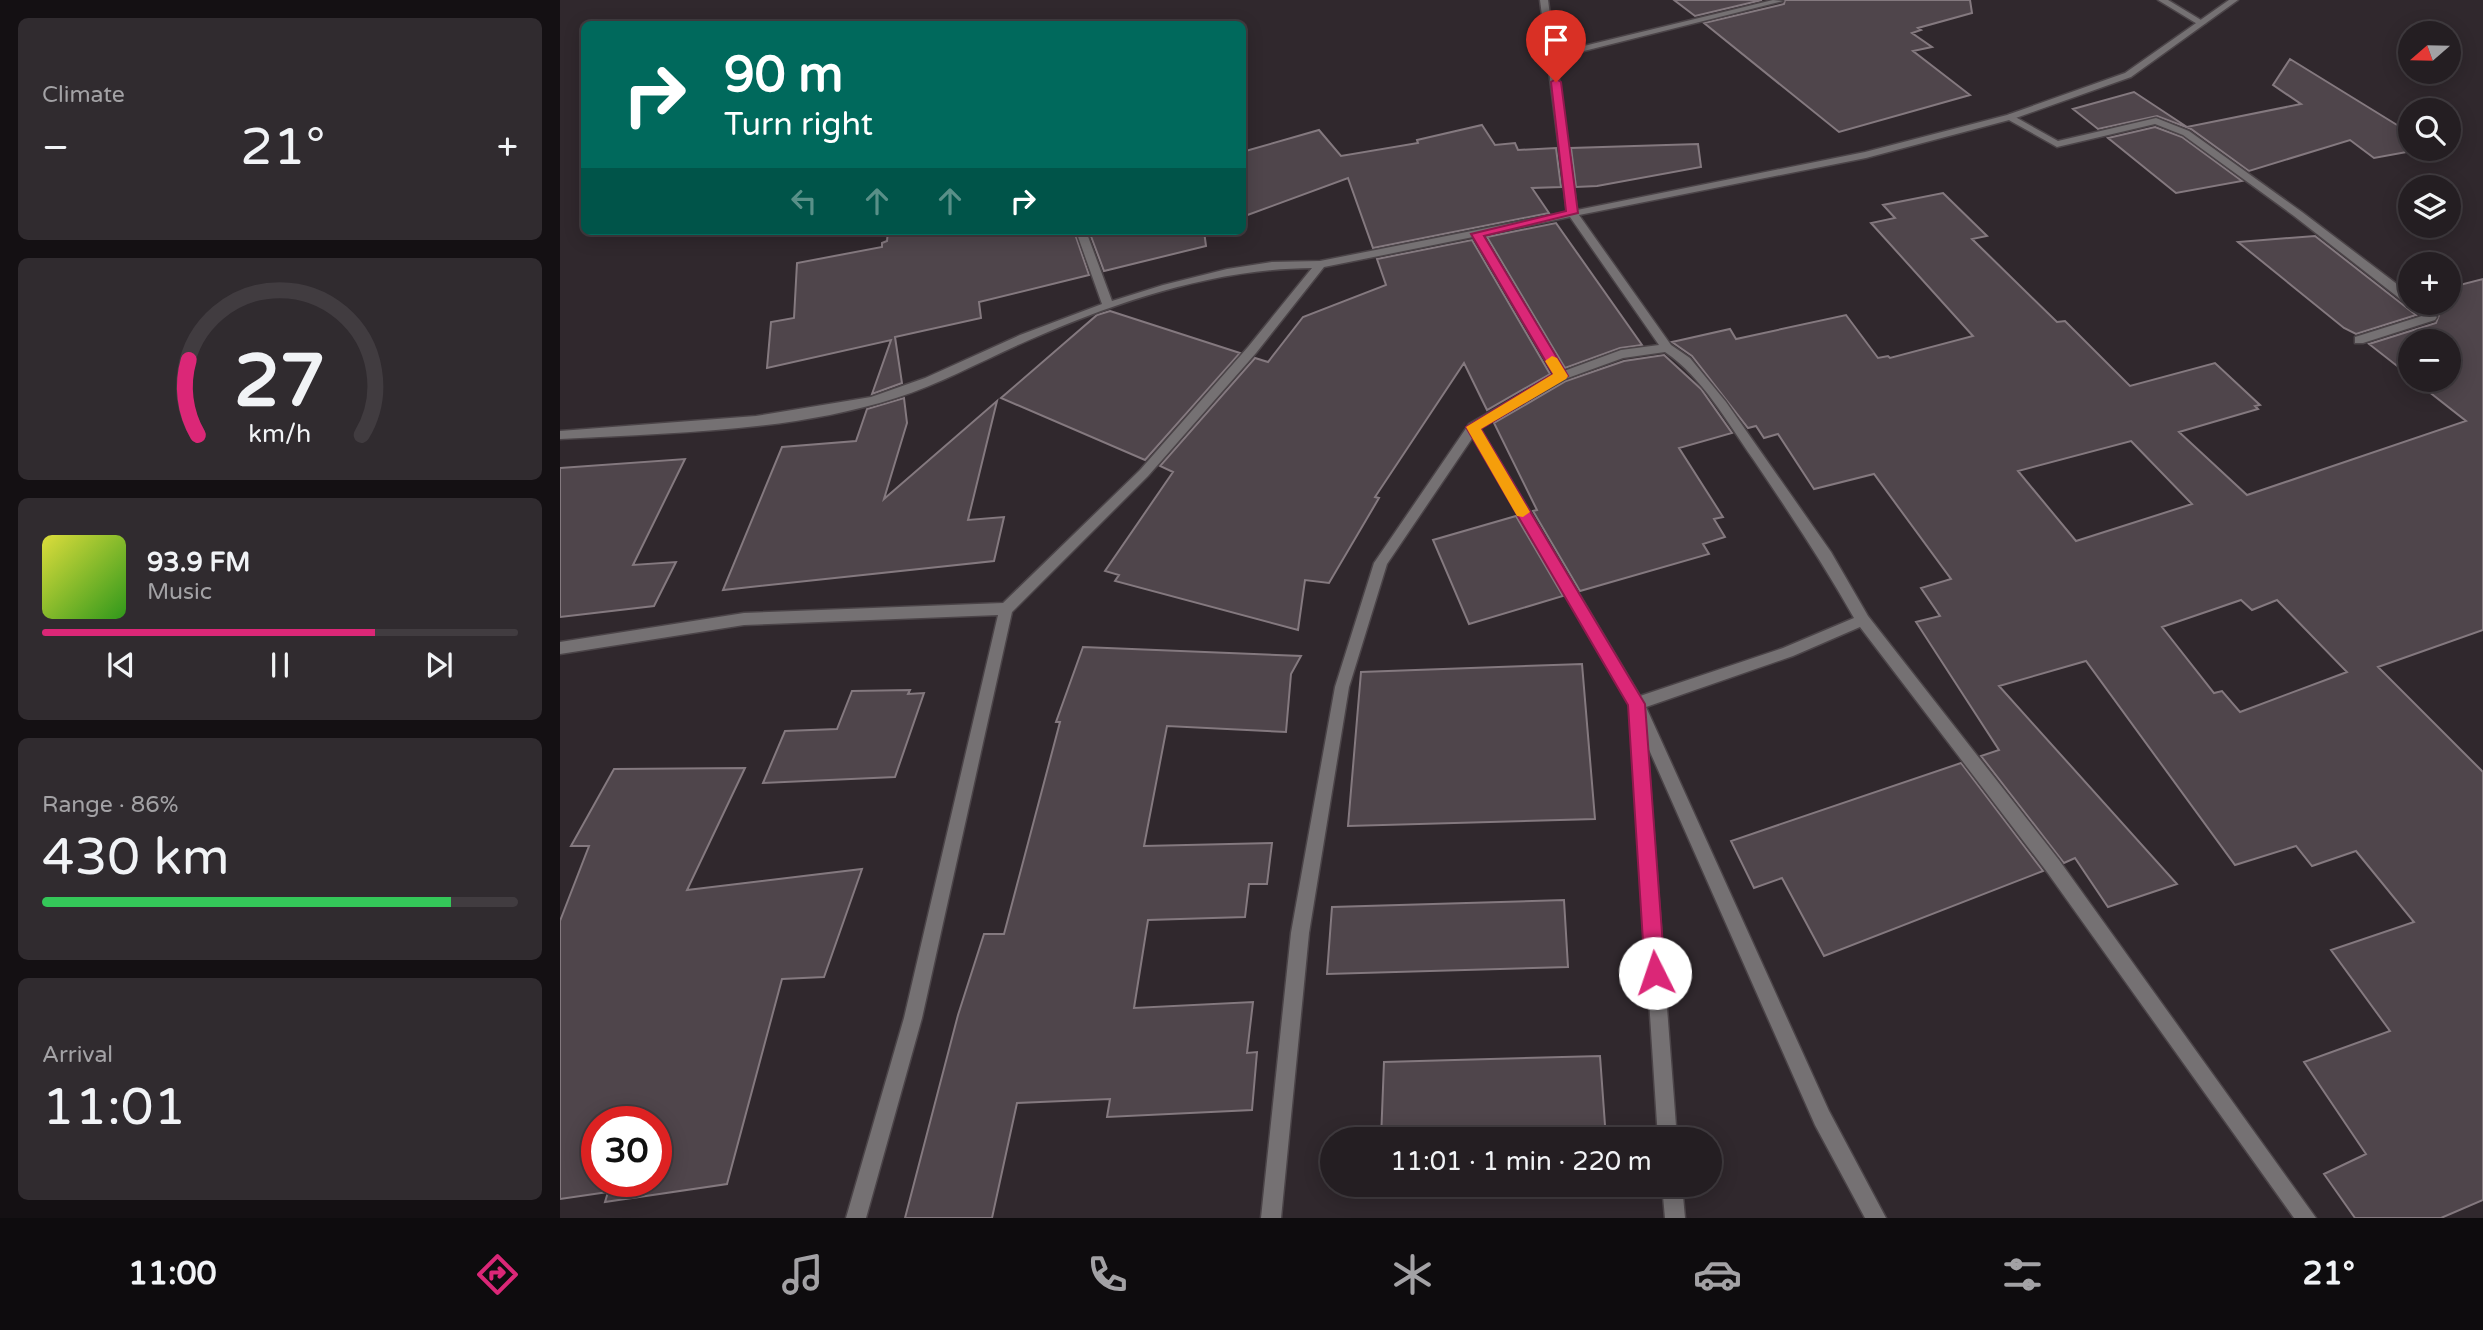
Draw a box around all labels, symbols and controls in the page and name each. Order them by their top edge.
pin [1526,10,1586,82]
icon: arrive [1537,21,1575,59]
north arrow [2398,21,2460,84]
map controls [2398,21,2461,392]
text: 90 m [724,46,843,105]
icon: right [609,49,700,140]
text: Climate [42,81,125,109]
button: search [2398,98,2461,161]
text: Turn right [724,106,873,144]
text: 21° [240,116,325,179]
text: − [42,125,69,171]
text: + [497,125,518,171]
button: layers [2398,175,2461,238]
icon: left [785,182,823,220]
icon: ahead [858,182,896,220]
icon: ahead [931,182,969,220]
icon: right [1004,182,1042,220]
button: + [2398,252,2461,315]
button: − [2398,329,2461,392]
text: 27 [234,338,326,426]
text: km/h [249,419,311,449]
text: 93.9 FM [147,547,250,578]
text: Music [147,578,212,606]
icon: previous [102,646,140,684]
icon: pause [261,646,299,684]
icon: next [420,646,458,684]
text: Range · 86% [42,791,178,819]
text: 430 km [42,826,230,889]
position arrow [1618,936,1692,1010]
text: Arrival [42,1041,113,1069]
text: 11:01 [42,1076,186,1139]
speed limit sign: 30 [581,1106,672,1197]
text: 11:01 · 1 min · 220 m [1390,1146,1652,1177]
icon: directions [473,1250,522,1299]
icon: music [778,1250,827,1299]
icon: phone [1083,1250,1132,1299]
icon: climate [1388,1250,1437,1299]
icon: car [1693,1250,1742,1299]
icon: filters [1998,1250,2047,1299]
text: 11:00 [128,1255,217,1293]
text: 21° [2303,1255,2355,1293]

